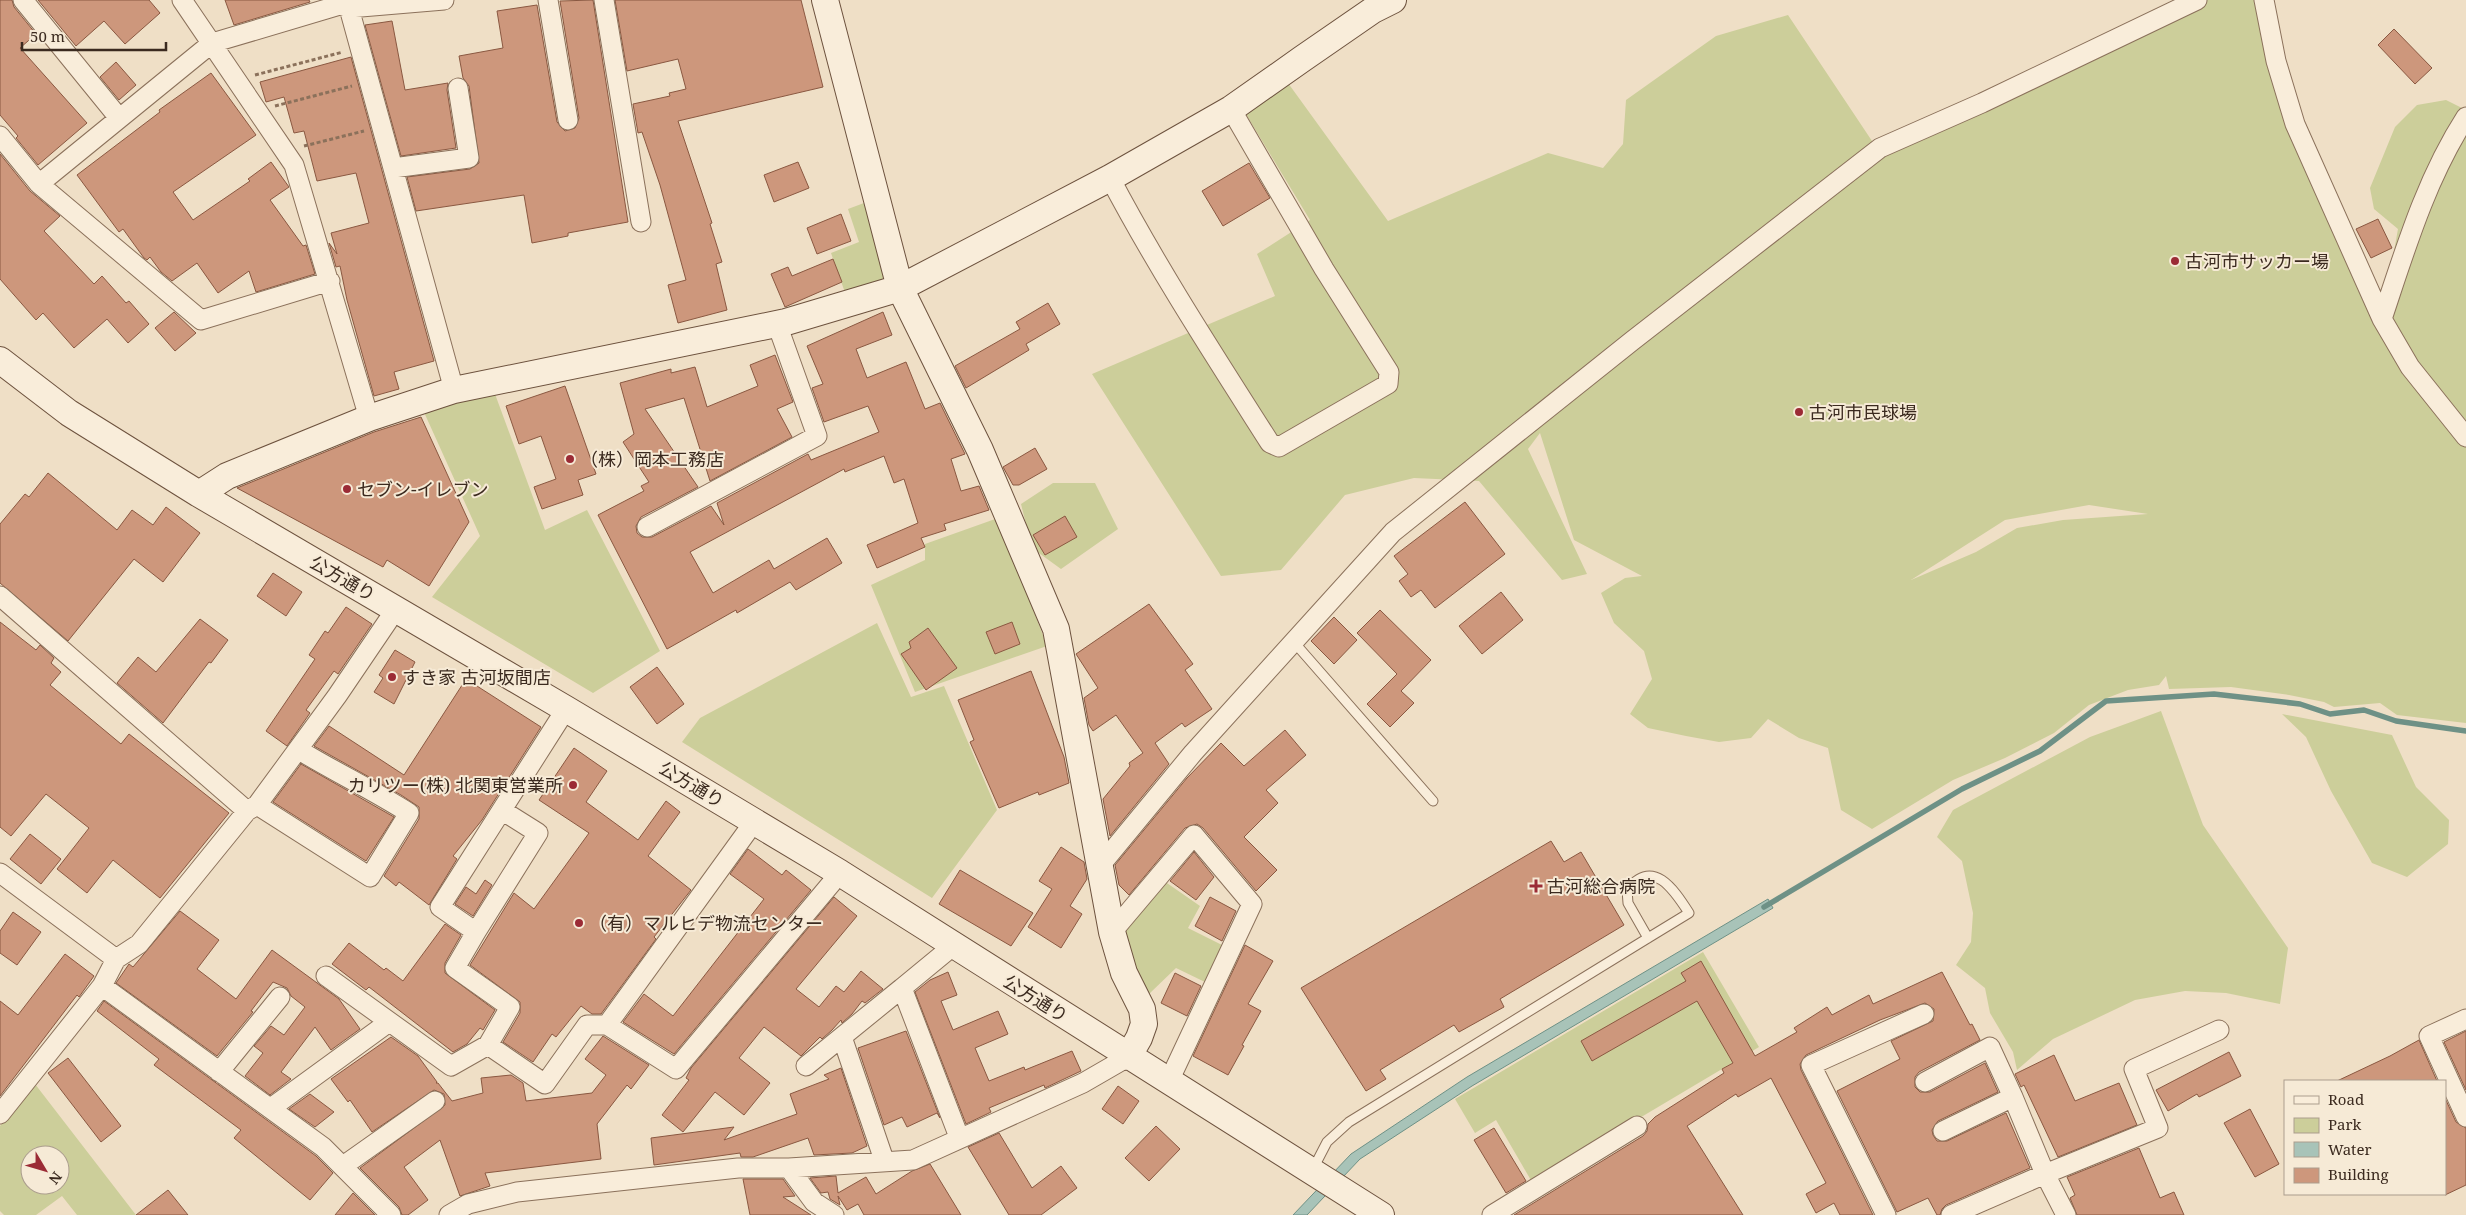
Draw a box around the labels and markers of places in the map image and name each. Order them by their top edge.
place label: 古河市サッカー場 [2185,249,2329,273]
marker: 古河市サッカー場 [2169,255,2181,267]
place label: 古河市民球場 [1809,400,1917,424]
marker: 古河市民球場 [1793,406,1805,418]
place label: （株）岡本工務店 [580,447,724,471]
marker: （株）岡本工務店 [564,453,576,465]
place label: セブン-イレブン [357,477,489,501]
marker: セブン-イレブン [341,483,353,495]
place label: すき家 古河坂間店 [402,665,551,689]
marker: すき家 古河坂間店 [386,671,398,683]
place label: カリツー(株) 北関東営業所 [348,773,563,797]
marker: カリツー(株) 北関東営業所 [567,779,579,791]
place label: 古河総合病院 [1547,874,1655,898]
marker: 古河総合病院 [1529,879,1543,893]
place label: （有）マルヒデ物流センター [589,911,823,935]
marker: （有）マルヒデ物流センター [573,917,585,929]

